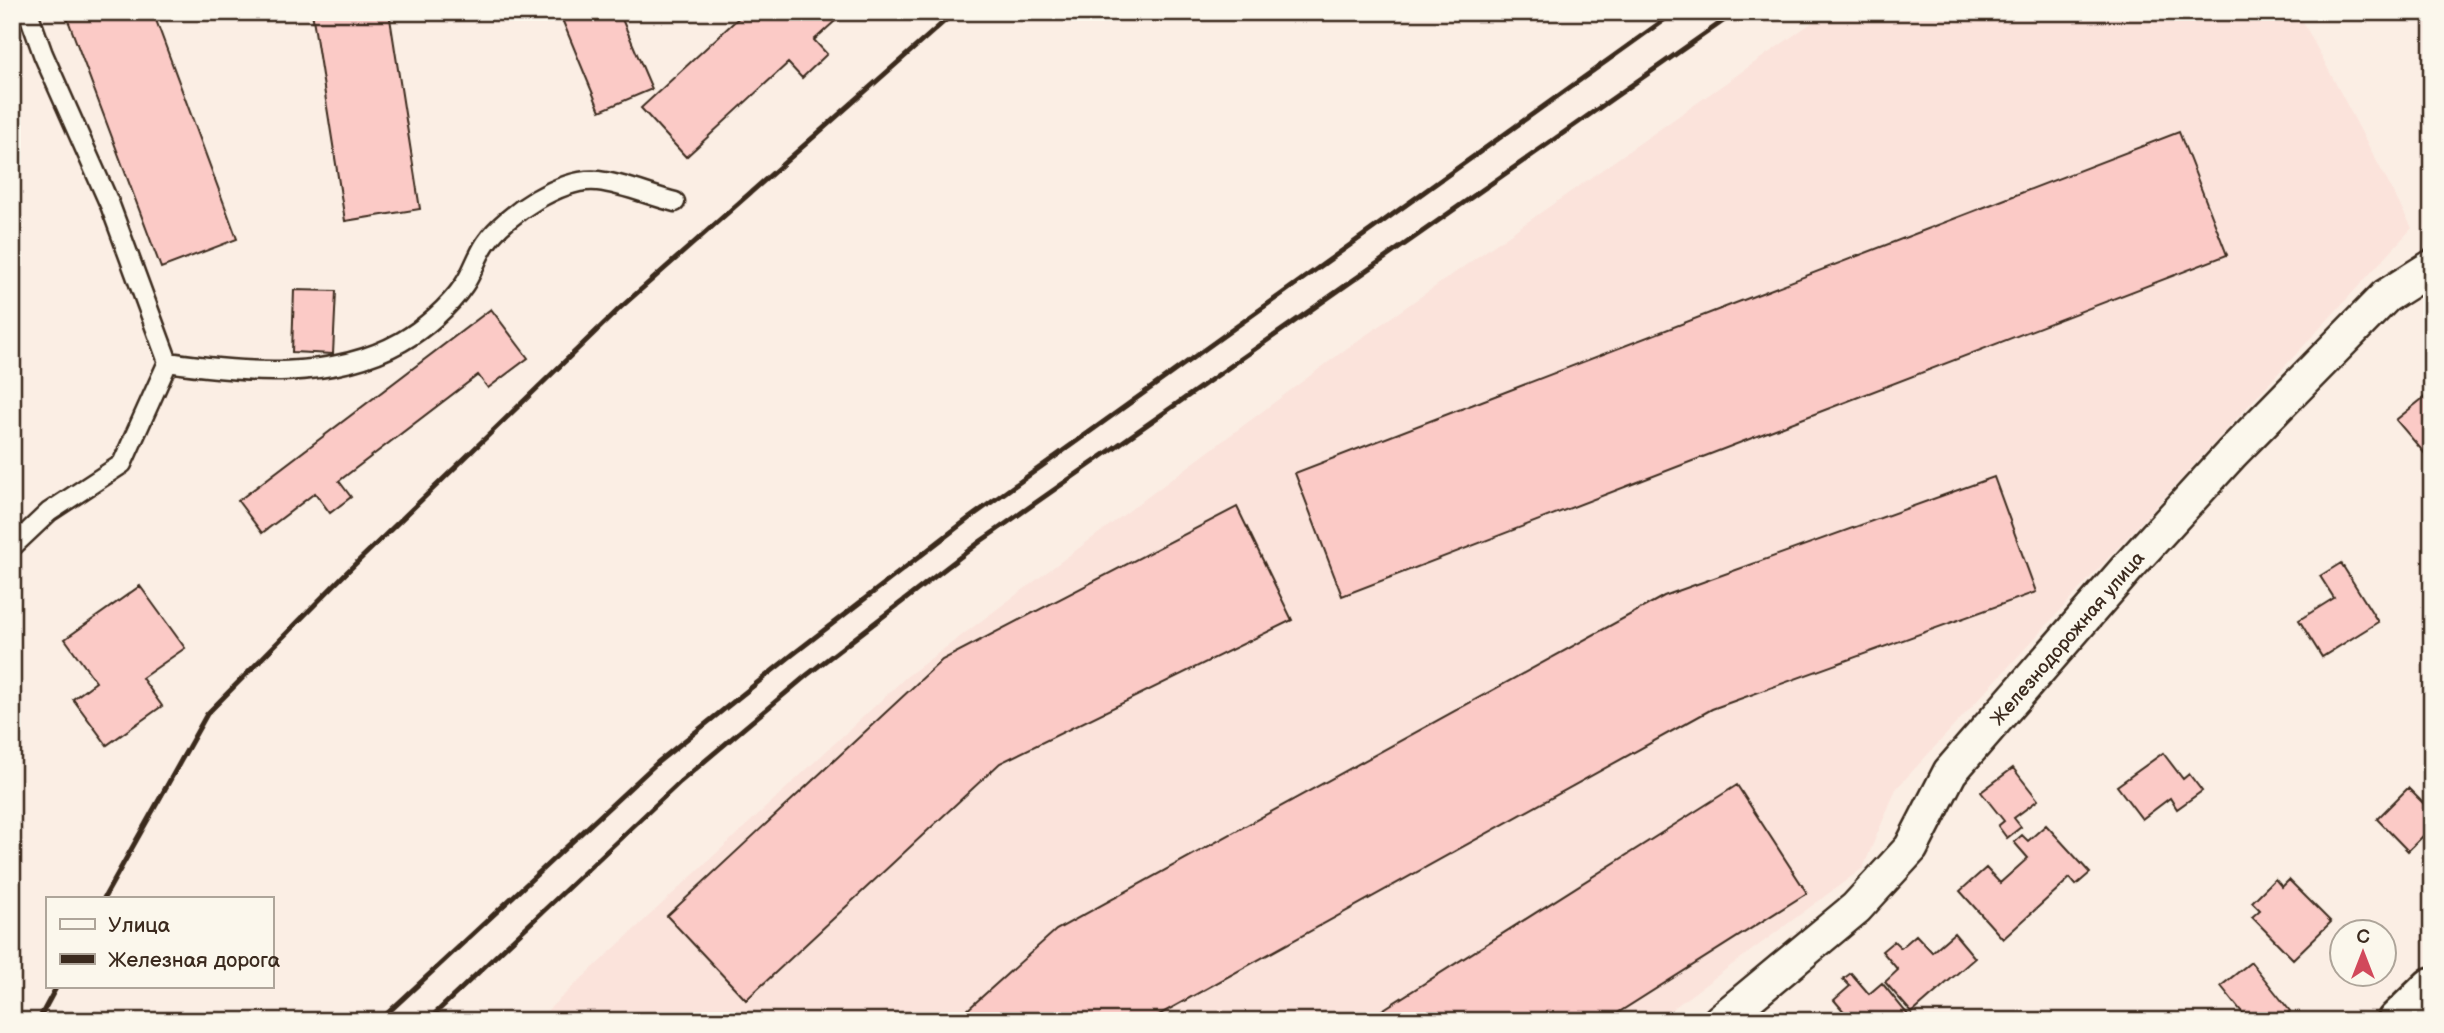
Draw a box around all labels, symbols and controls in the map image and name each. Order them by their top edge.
street label: Железнодорожная улица [1986,547,2150,731]
legend [46,897,273,988]
text: Улица [108,913,171,938]
north arrow [2328,918,2398,988]
text: С [2356,926,2370,949]
text: Железная дорога [108,948,281,973]

